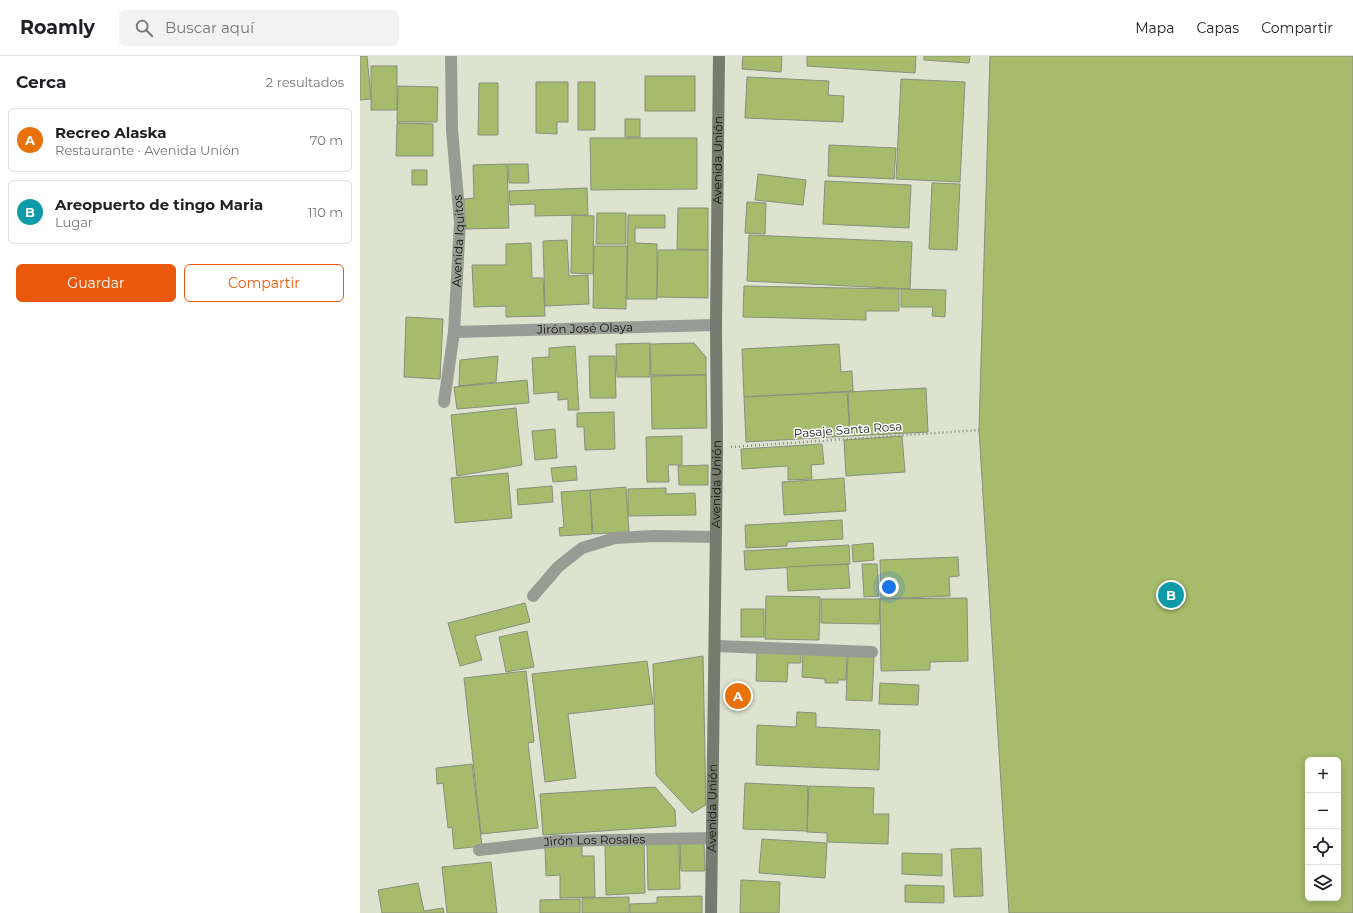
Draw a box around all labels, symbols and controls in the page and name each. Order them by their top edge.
search box [119,10,399,46]
text: Roamly [20,16,95,39]
icon: search [133,17,155,39]
text: Buscar aquí [165,18,254,37]
text: Mapa [1135,19,1175,37]
text: Capas [1197,19,1239,37]
text: Compartir [1261,19,1333,37]
text: Cerca [16,72,66,92]
text: 2 resultados [266,74,344,90]
street label: Avenida Unión [709,116,725,204]
text: Recreo Alaska [55,123,166,142]
text: A [25,132,35,148]
text: 70 m [310,132,343,148]
text: Restaurante · Avenida Unión [55,142,240,158]
street label: Avenida Iquitos [448,194,467,287]
text: Areopuerto de tingo Maria [55,195,263,214]
text: B [25,204,35,220]
text: 110 m [308,204,343,220]
text: Lugar [55,214,93,230]
button: Guardar [16,264,176,302]
button: Compartir [184,264,344,302]
street label: Jirón José Olaya [536,319,633,337]
street label: Pasaje Santa Rosa [793,418,903,441]
street label: Avenida Unión [708,440,724,528]
your location [879,577,899,597]
pin: B [1158,580,1184,610]
pin: A [725,681,751,711]
map controls [1305,757,1341,901]
button: + [1305,757,1341,793]
street label: Avenida Unión [704,764,720,852]
button: − [1305,793,1341,829]
button: locate [1305,829,1341,865]
street label: Jirón Los Rosales [542,831,646,850]
button: layers [1305,865,1341,901]

